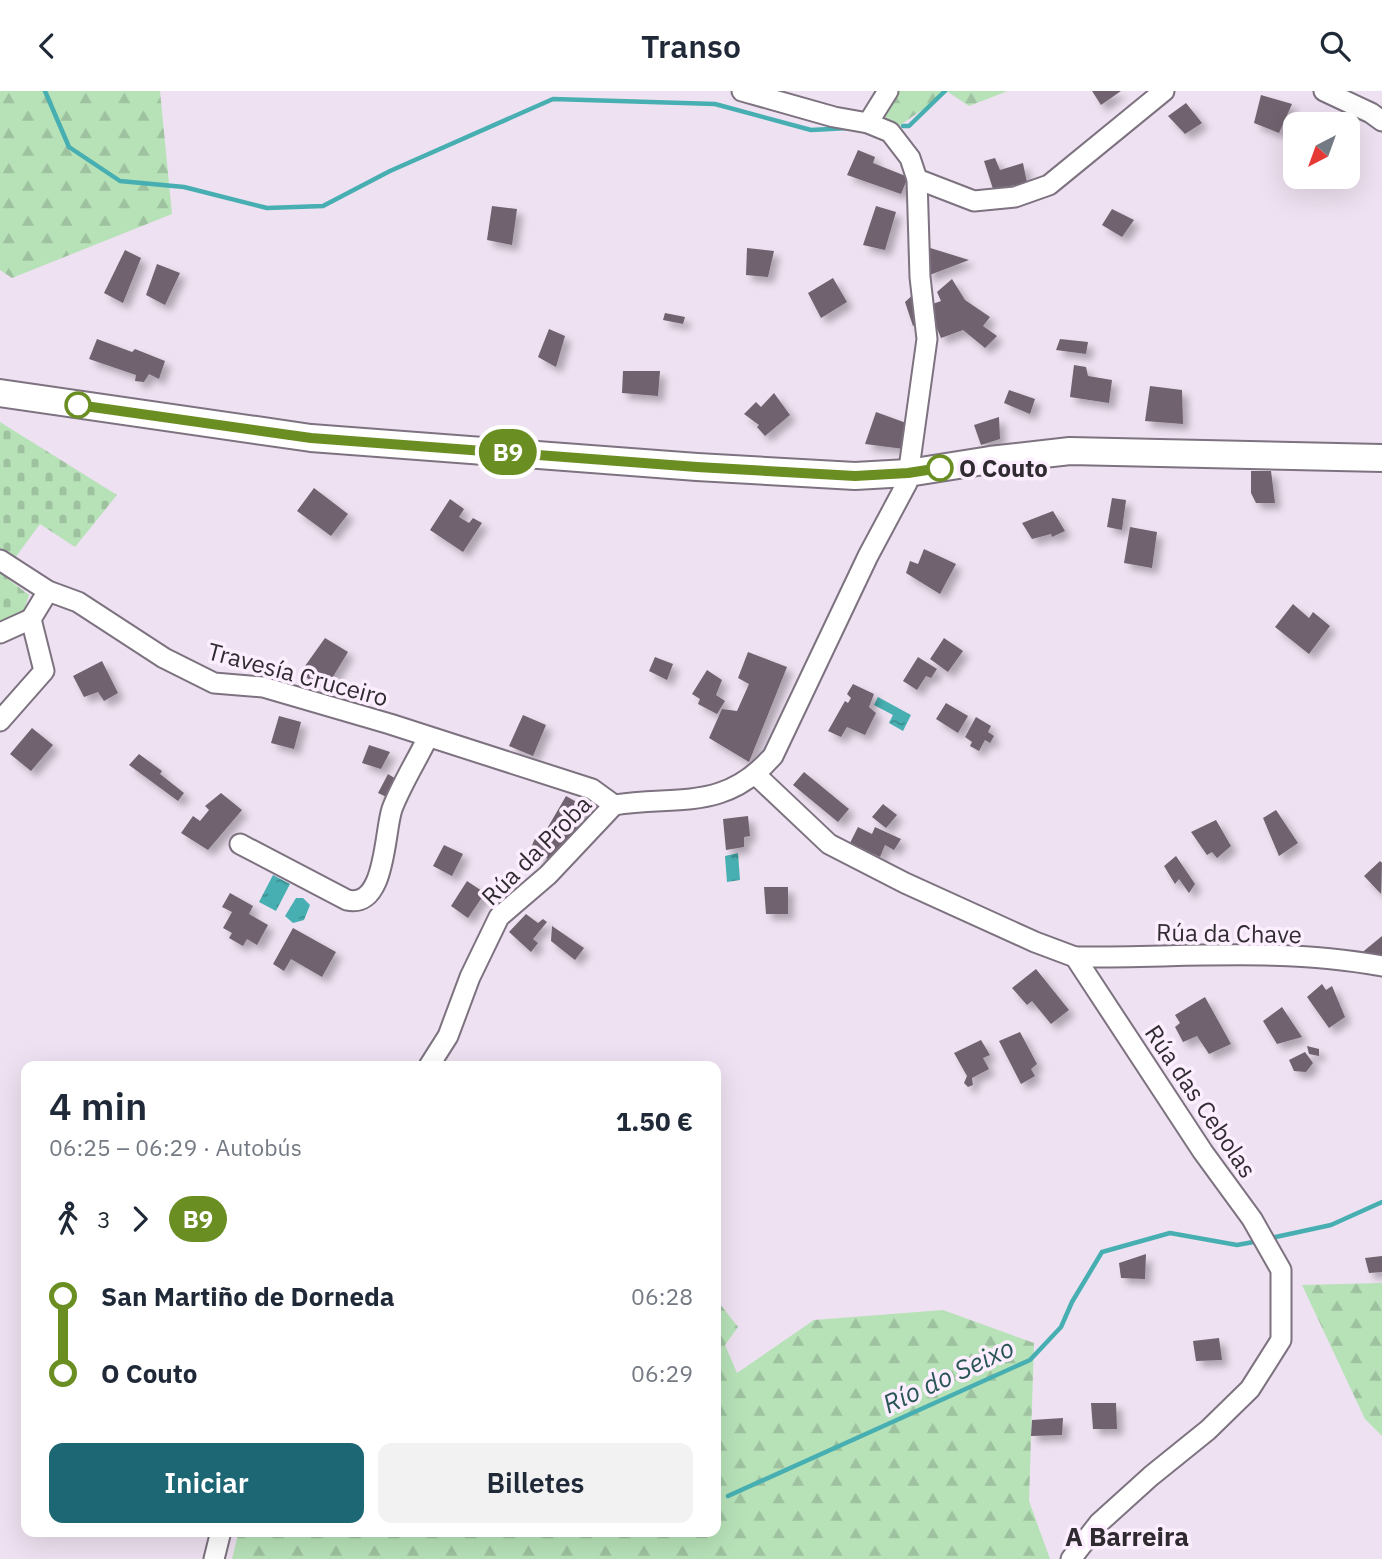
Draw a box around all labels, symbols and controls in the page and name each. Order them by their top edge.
text: Transo [641,25,741,67]
icon: back [28,27,66,65]
icon: search [1316,27,1354,65]
north arrow [1283,112,1360,189]
map controls [1283,112,1360,189]
unlabelled marker [65,392,91,418]
line badge: B9 [476,429,540,475]
text: B9 [493,436,523,468]
place label: O Couto [959,452,1048,484]
marker: O Couto [927,455,953,481]
street label: Travesía Cruceiro [204,635,392,713]
street label: Rúa da Proba [474,788,598,912]
street label: Rúa da Chave [1156,916,1302,950]
street label: Rúa das Cebolas [1138,1018,1264,1184]
text: 4 min [49,1081,147,1130]
text: 1.50 € [616,1104,693,1138]
text: 06:25 – 06:29 · Autobús [49,1132,302,1162]
icon: walk [49,1200,87,1238]
icon: forward [121,1200,159,1238]
text: B9 [183,1203,213,1235]
text: 3 [97,1204,111,1234]
text: San Martiño de Dorneda [101,1279,395,1313]
text: 06:28 [631,1281,693,1311]
water label: Río do Seixo [877,1330,1019,1420]
text: O Couto [101,1356,197,1390]
text: 06:29 [631,1358,693,1388]
button: Iniciar [49,1443,364,1523]
button: Billetes [378,1443,693,1523]
district label: A Barreira [1065,1519,1189,1553]

